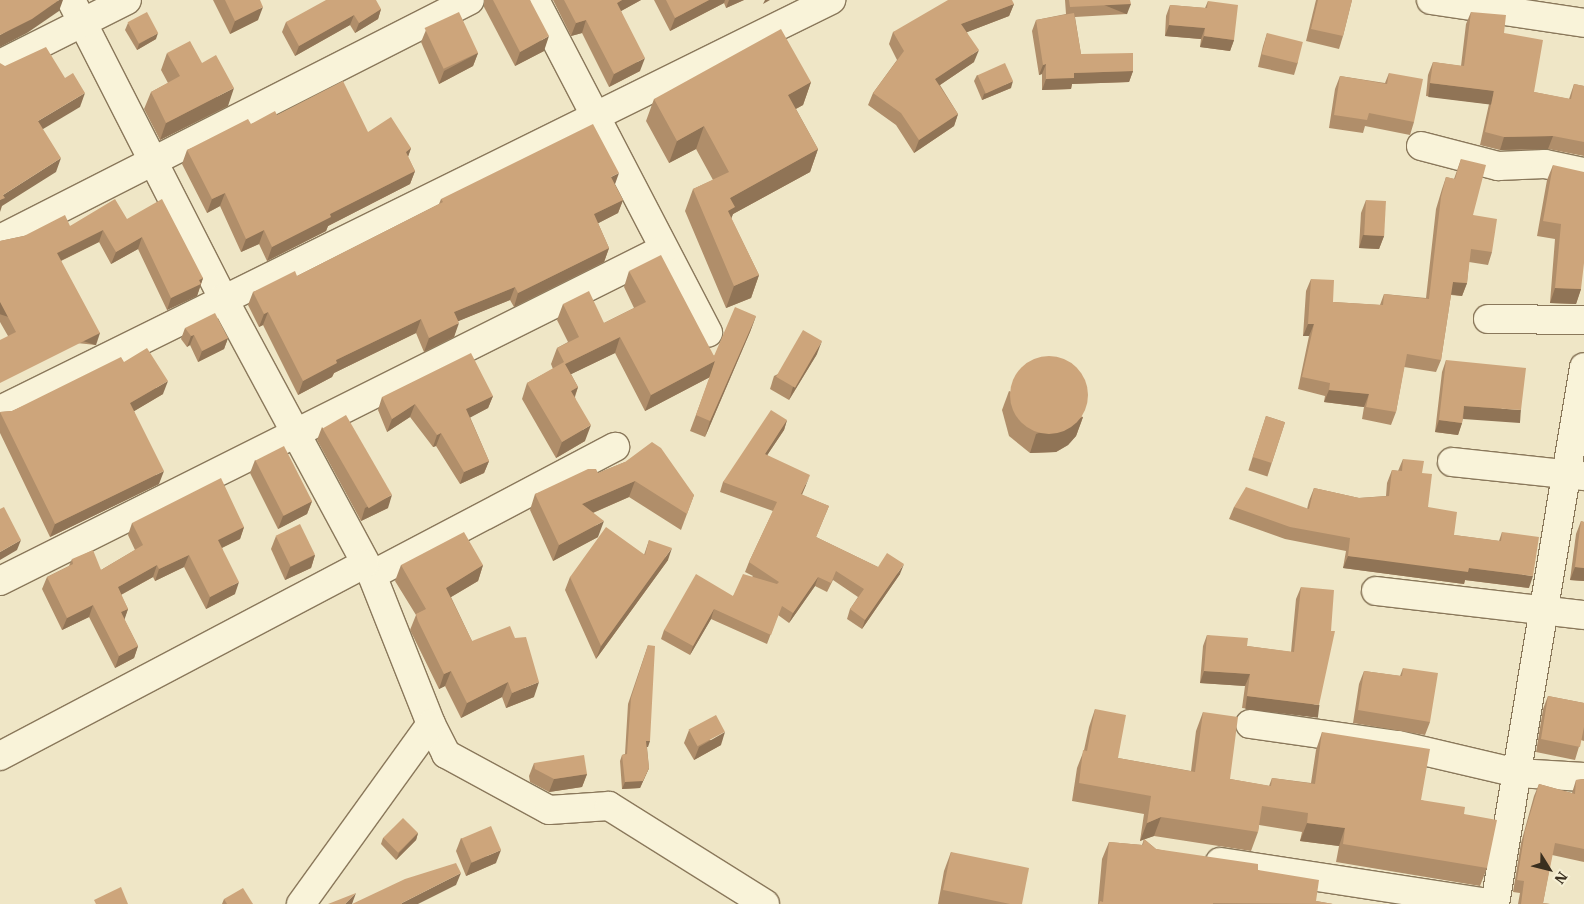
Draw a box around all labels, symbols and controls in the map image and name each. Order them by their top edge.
north arrow [1524,844,1574,894]
text: N [1551,868,1572,888]

